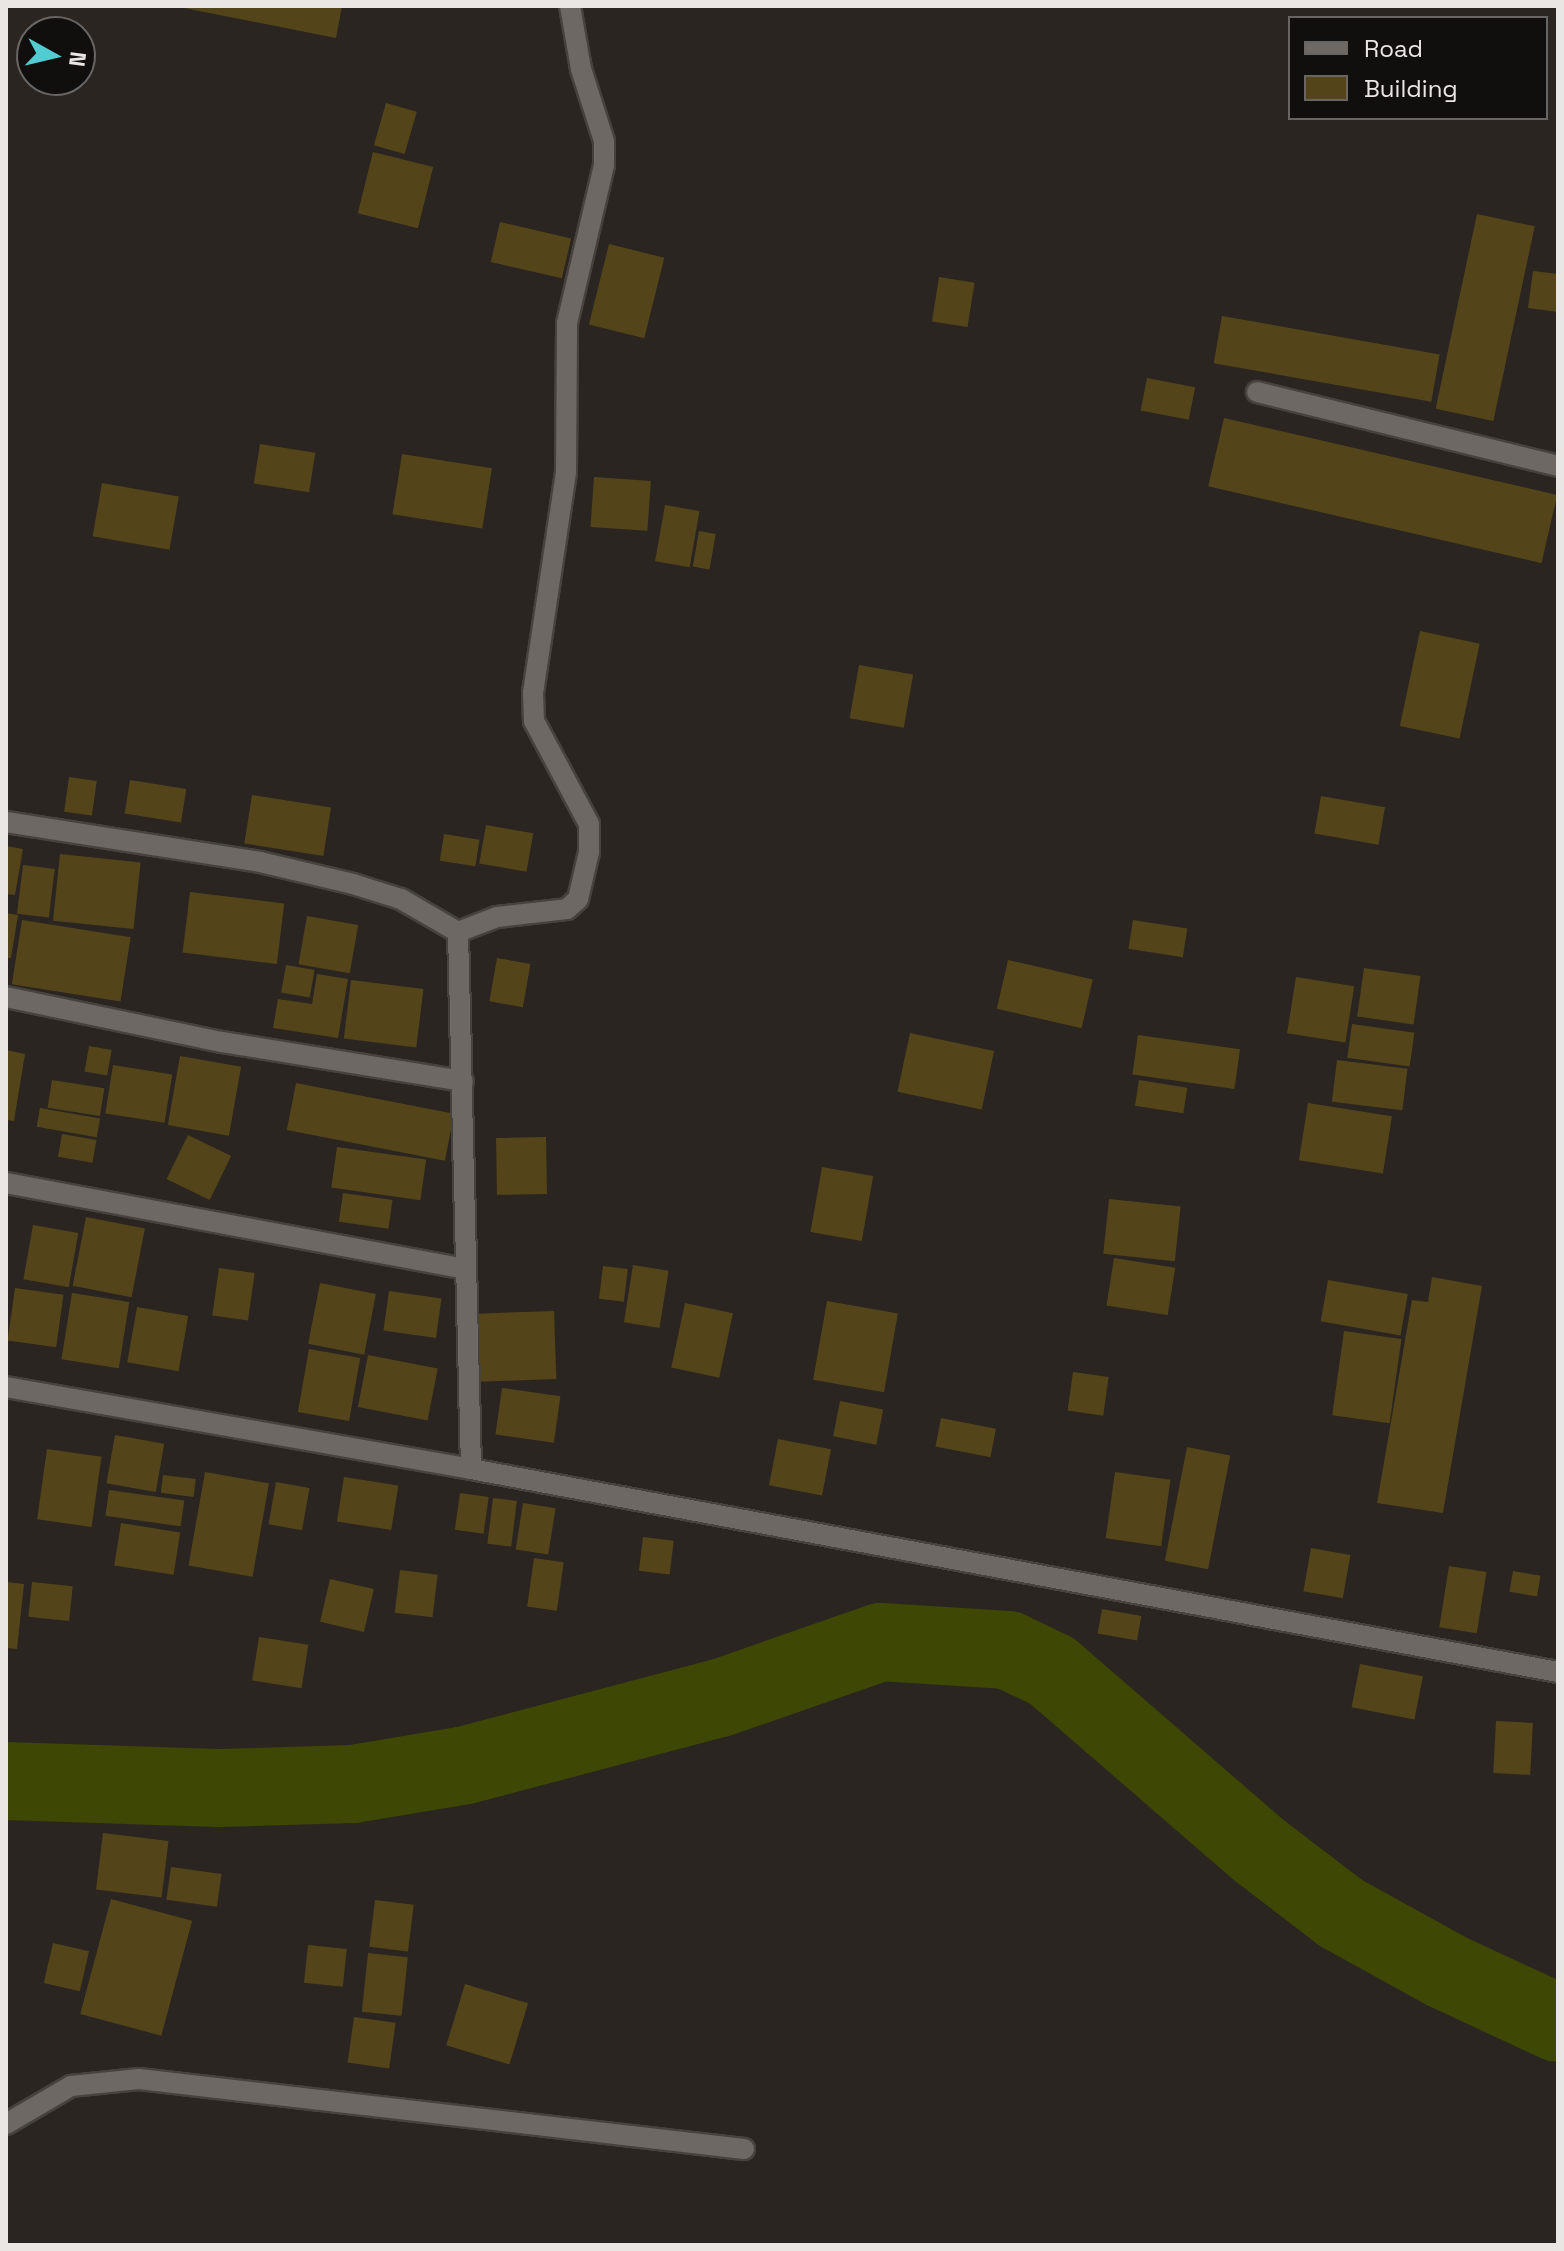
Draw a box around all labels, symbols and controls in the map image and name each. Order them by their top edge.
north arrow [16,16,96,96]
legend [1288,16,1548,120]
text: Road [1364,33,1423,64]
text: N [63,50,93,68]
text: Building [1364,73,1458,104]

